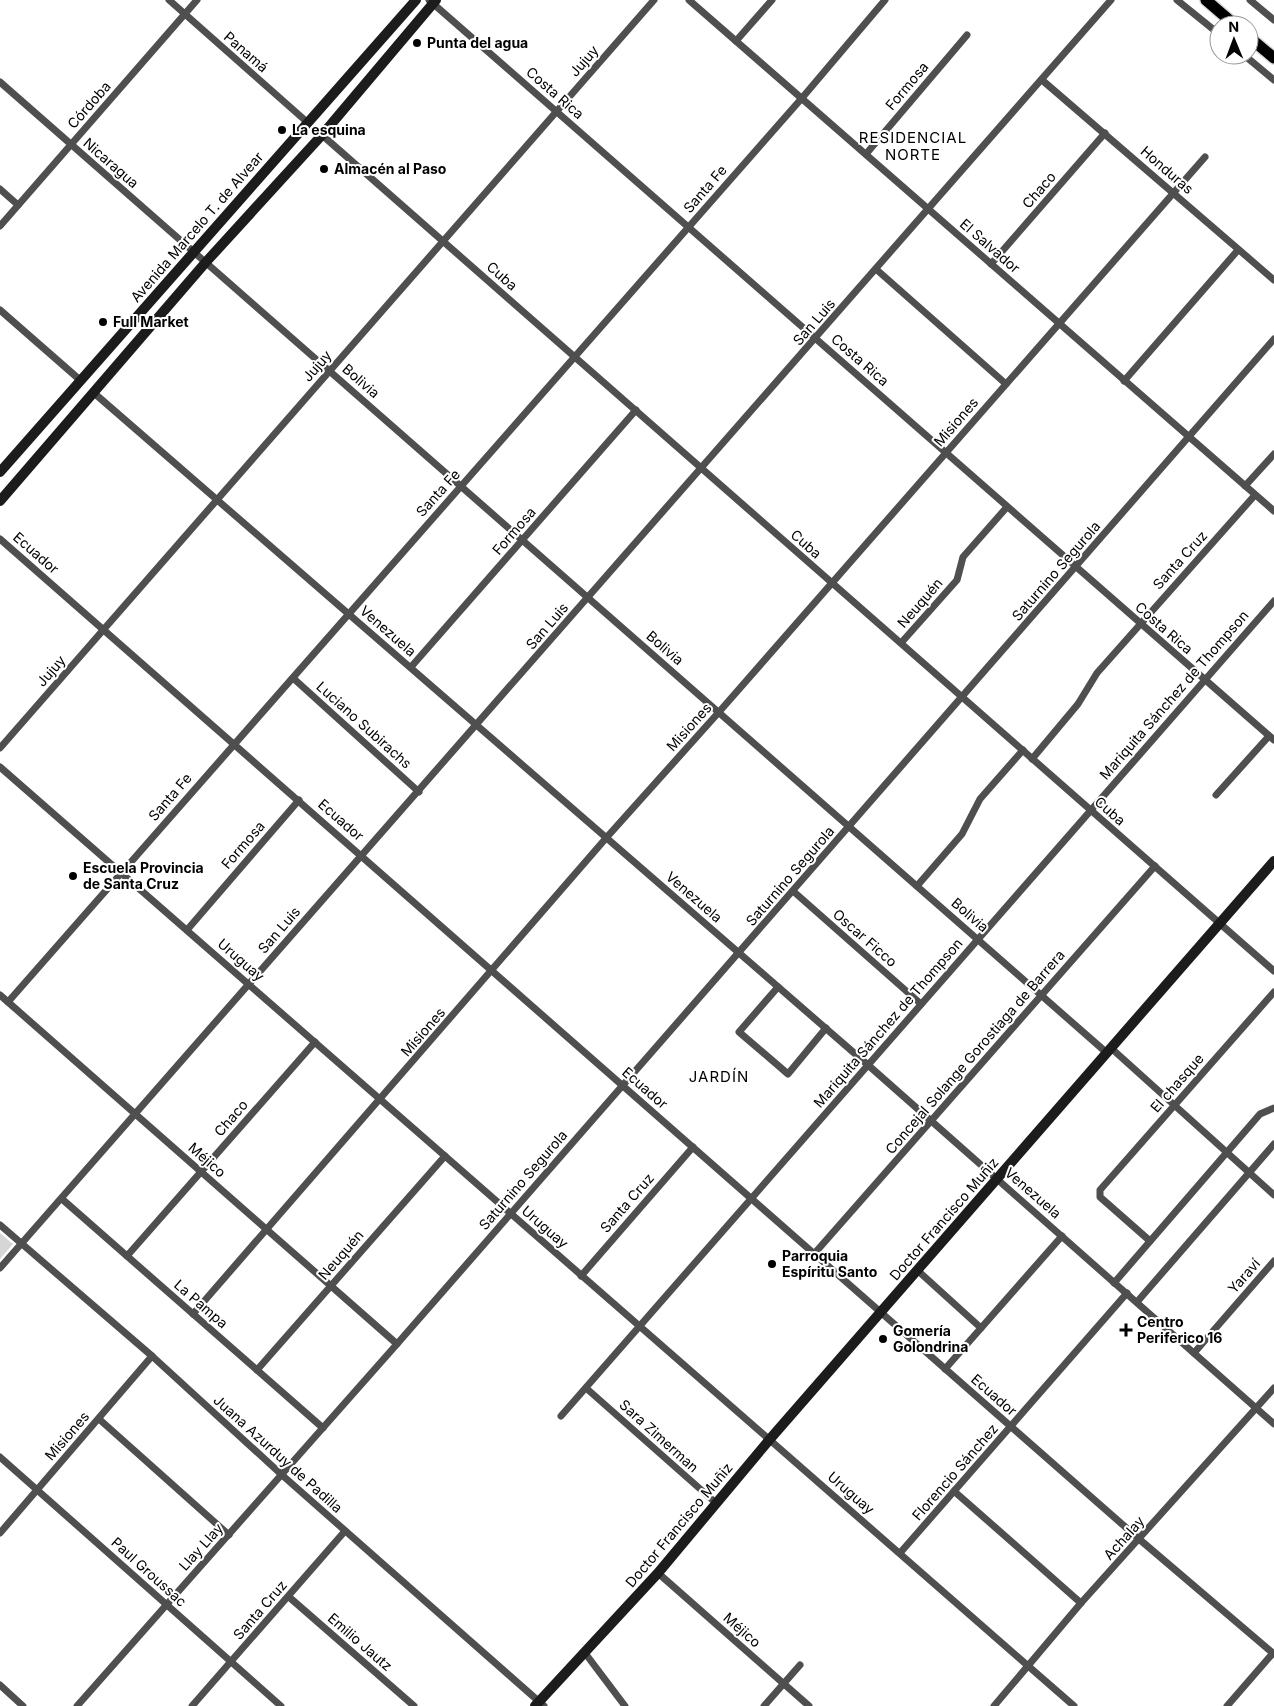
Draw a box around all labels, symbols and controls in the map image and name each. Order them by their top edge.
north arrow [1209,15,1259,65]
text: N [1228,18,1239,35]
street label: Panamá [221,28,272,75]
place label: Punta del agua [427,34,528,51]
marker: Punta del agua [411,37,423,49]
street label: Jujuy [565,41,602,80]
street label: Formosa [882,58,932,113]
street label: Costa Rica [523,63,588,122]
street label: Córdoba [63,78,114,132]
place label: La esquina [292,121,366,138]
marker: La esquina [276,124,288,136]
district label: RESIDENCIAL NORTE [859,128,967,164]
street label: Nicaragua [80,134,142,191]
street label: Honduras [1137,142,1197,197]
street label: Avenida Marcelo T. de Alvear [127,148,266,305]
place label: Almacén al Paso [334,160,447,177]
street label: Santa Fe [679,161,730,216]
marker: Almacén al Paso [318,163,330,175]
street label: Chaco [1018,168,1059,211]
street label: El Salvador [957,215,1024,276]
street label: Cuba [484,258,521,294]
street label: San Luis [789,295,838,348]
place label: Full Market [113,313,189,330]
marker: Full Market [97,316,109,328]
street label: Costa Rica [828,330,893,389]
street label: Jujuy [298,346,335,385]
street label: Bolivia [339,360,383,401]
street label: Misiones [930,394,981,450]
street label: Santa Fe [412,466,463,520]
street label: Formosa [488,503,539,558]
street label: Saturnino Segurola [1008,517,1103,624]
street label: Cuba [788,526,825,562]
street label: Santa Cruz [1149,527,1210,593]
street label: Ecuador [10,528,63,577]
street label: Neuquén [893,574,946,631]
street label: Costa Rica [1132,598,1197,657]
street label: San Luis [522,599,571,652]
street label: Venezuela [357,602,420,660]
street label: Mariquita Sánchez de Thompson [1096,607,1252,783]
street label: Bolivia [643,627,687,668]
street label: Jujuy [32,651,69,690]
street label: Luciano Subirachs [313,677,415,772]
street label: Misiones [663,699,715,754]
street label: Santa Fe [144,769,195,824]
street label: Cuba [1092,793,1129,829]
street label: Ecuador [315,795,368,844]
street label: Formosa [217,817,268,872]
street label: Saturnino Segurola [742,822,837,929]
place label: Escuela Provincia de Santa Cruz [83,859,204,892]
street label: Venezuela [663,868,726,926]
marker: Escuela Provincia de Santa Cruz [67,870,79,882]
street label: Bolivia [948,894,992,935]
street label: San Luis [254,903,303,956]
street label: Oscar Ficco [830,905,901,970]
street label: Uruguay [214,935,268,985]
street label: Mariquita Sánchez de Thompson [810,935,966,1111]
street label: Concejal Solange Gorostiaga de Barrera [881,946,1068,1157]
street label: Misiones [397,1004,448,1060]
street label: El chasque [1146,1050,1207,1116]
street label: Ecuador [619,1063,672,1112]
district label: JARDÍN [689,1067,749,1086]
street label: Chaco [210,1096,251,1139]
street label: Saturnino Segurola [475,1126,570,1233]
street label: Méjico [185,1139,230,1180]
street label: Doctor Francisco Muñiz [886,1154,1002,1284]
street label: Venezuela [1002,1164,1065,1222]
street label: Santa Cruz [596,1170,657,1236]
street label: Uruguay [518,1202,572,1252]
street label: Neuquén [314,1226,367,1283]
place label: Parroquia Espíritu Santo [782,1247,878,1280]
street label: Yaraví [1224,1254,1264,1297]
marker: Parroquia Espíritu Santo [766,1258,778,1270]
street label: La Pampa [171,1276,232,1331]
place label: Centro Periferico 16 [1137,1313,1222,1346]
place label: Gomería Golondrina [893,1322,968,1355]
marker: Centro Periferico 16 [1119,1323,1133,1337]
marker: Gomería Golondrina [877,1333,889,1345]
street label: Ecuador [968,1370,1021,1419]
street label: Juana Azurduy de Padilla [210,1391,346,1516]
street label: Sara Zimerman [616,1396,702,1476]
street label: Misiones [41,1408,92,1464]
street label: Florencio Sánchez [908,1420,1001,1523]
street label: Doctor Francisco Muñiz [622,1459,736,1590]
street label: Uruguay [824,1468,878,1518]
street label: Achalay [1100,1512,1148,1563]
street label: Llay Llay [175,1519,226,1574]
street label: Paul Groussac [108,1533,190,1610]
street label: Santa Cruz [229,1577,290,1643]
street label: Emilio Jautz [325,1609,396,1674]
street label: Méjico [720,1609,765,1650]

